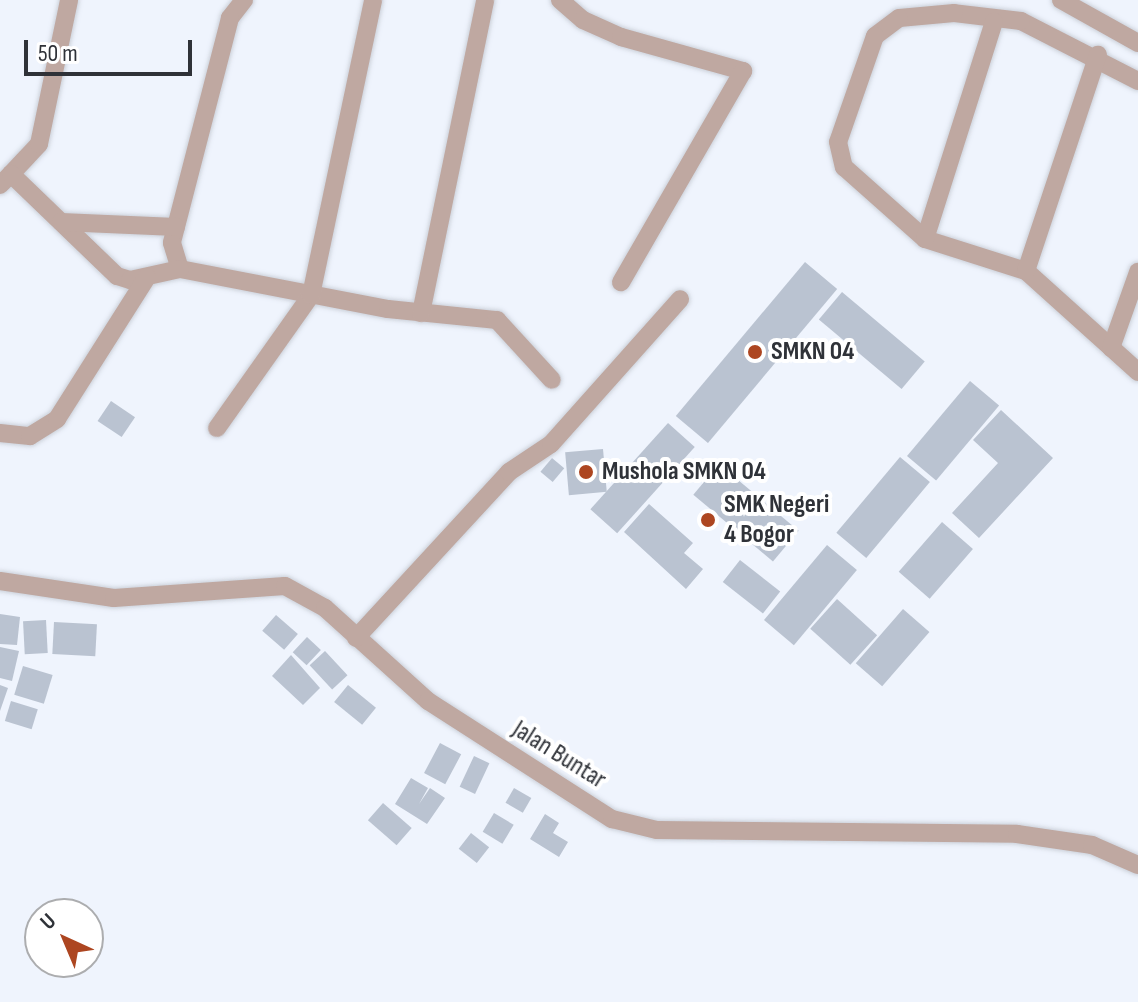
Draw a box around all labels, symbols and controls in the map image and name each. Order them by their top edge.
scale bar [28,24,196,74]
text: 50 m [38,39,78,68]
place label: SMKN 04 [771,336,854,368]
marker: SMKN 04 [746,343,764,361]
place label: Mushola SMKN 04 [602,456,766,488]
marker: Mushola SMKN 04 [577,463,595,481]
place label: SMK Negeri 4 Bogor [724,489,829,550]
marker: SMK Negeri 4 Bogor [699,511,717,529]
street label: Jalan Buntar [506,714,612,796]
north arrow [24,898,104,978]
text: U [35,908,62,936]

